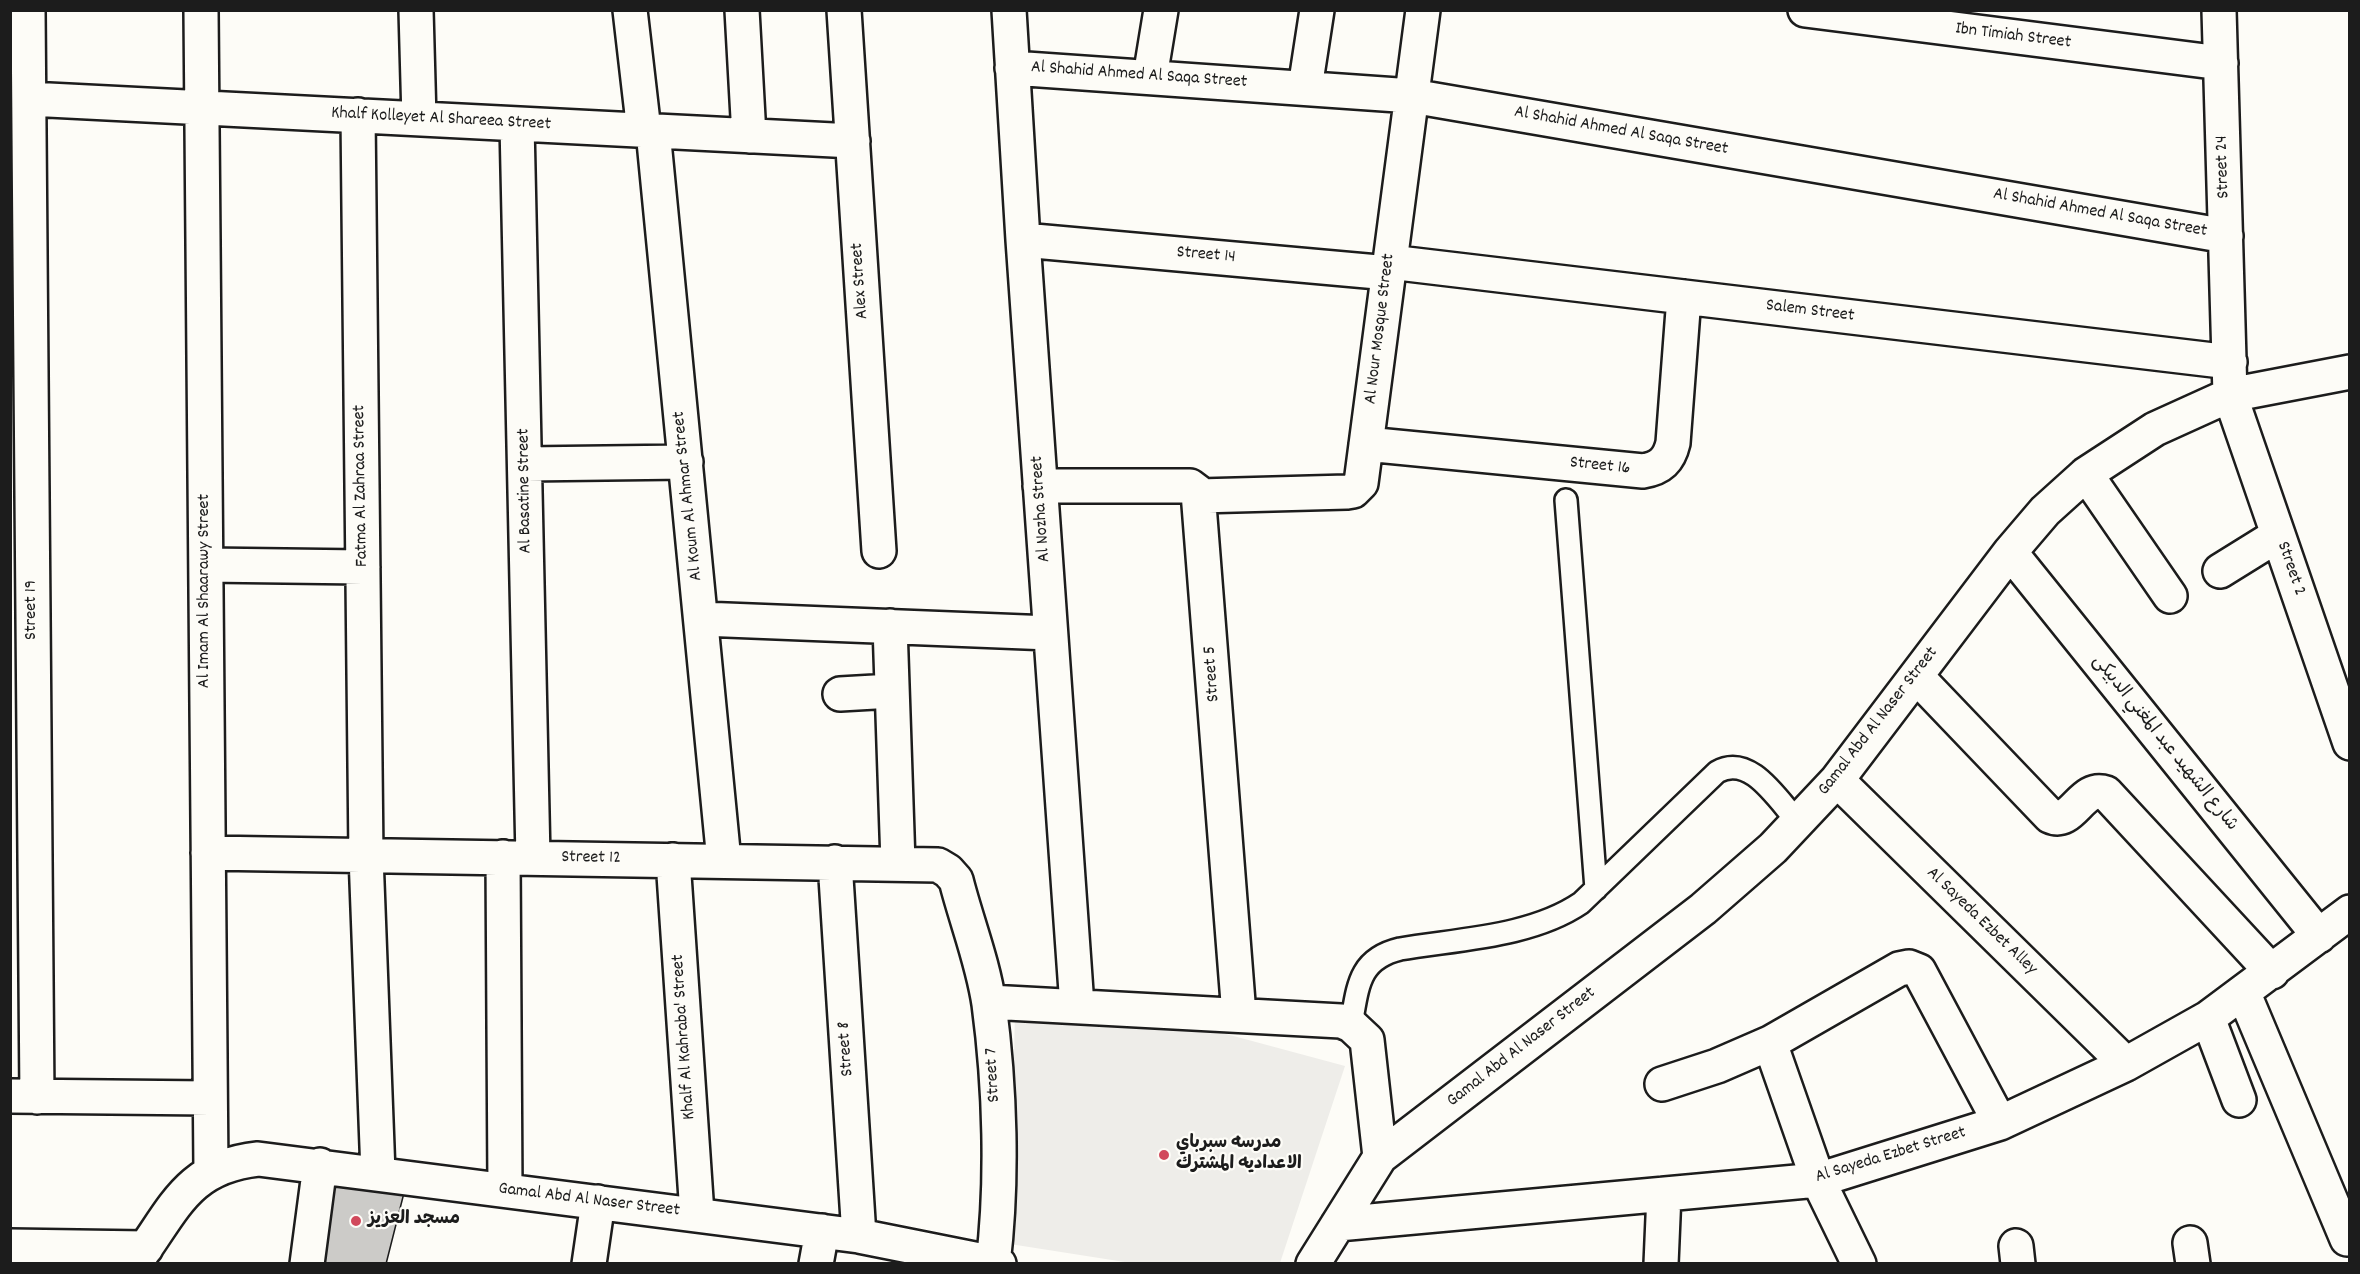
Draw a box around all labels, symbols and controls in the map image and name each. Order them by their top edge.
street label: Ibn Timiah Street [1954,19,2072,55]
street label: Al Shahid Ahmed Al Saqa Street [1030,58,1248,94]
street label: Khalf Kolleyet Al Shareea Street [330,103,552,137]
street label: Al Shahid Ahmed Al Saqa Street [1512,103,1730,161]
street label: Street 24 [2212,135,2236,199]
street label: Al Shahid Ahmed Al Saqa Street [1991,185,2209,243]
street label: Alex Street [848,242,874,320]
street label: Street 14 [1176,243,1236,269]
street label: Al Nour Mosque Street [1361,253,1401,405]
street label: Salem Street [1765,296,1855,328]
street label: Fatma Al Zahraa Street [350,405,374,567]
street label: Al Koum Al Ahmar Street [669,410,709,582]
street label: Al Basatine Street [514,428,538,554]
street label: Street 16 [1569,453,1631,481]
street label: Al Nozha Street [1028,455,1056,563]
street label: Al Imam Al Shaarawy Street [195,494,217,688]
street label: Street 2 [2271,539,2309,599]
street label: Street 19 [22,580,44,640]
street label: Gamal Abd Al Naser Street [1814,643,1944,801]
street label: Street 5 [1200,645,1226,703]
street label: شارع الشهيد عبد المغني الدبيكى [2086,652,2242,836]
street label: Street 12 [561,848,621,870]
street label: Al Sayeda Ezbet Alley [1921,864,2041,980]
street label: Khalf Al Kahraba' Street [668,954,702,1120]
street label: Gamal Abd Al Naser Street [1443,983,1601,1113]
street label: Street 8 [834,1021,860,1077]
street label: Street 7 [982,1047,1006,1103]
street label: Al Sayeda Ezbet Street [1813,1123,1969,1189]
place label: مدرسه سبرباي الاعداديه المشترك [1176,1134,1302,1176]
marker: مدرسه سبرباي الاعداديه المشترك [1157,1148,1171,1162]
street label: Gamal Abd Al Naser Street [497,1179,681,1223]
place label: مسجد العزيز [368,1210,460,1232]
marker: مسجد العزيز [349,1214,363,1228]

